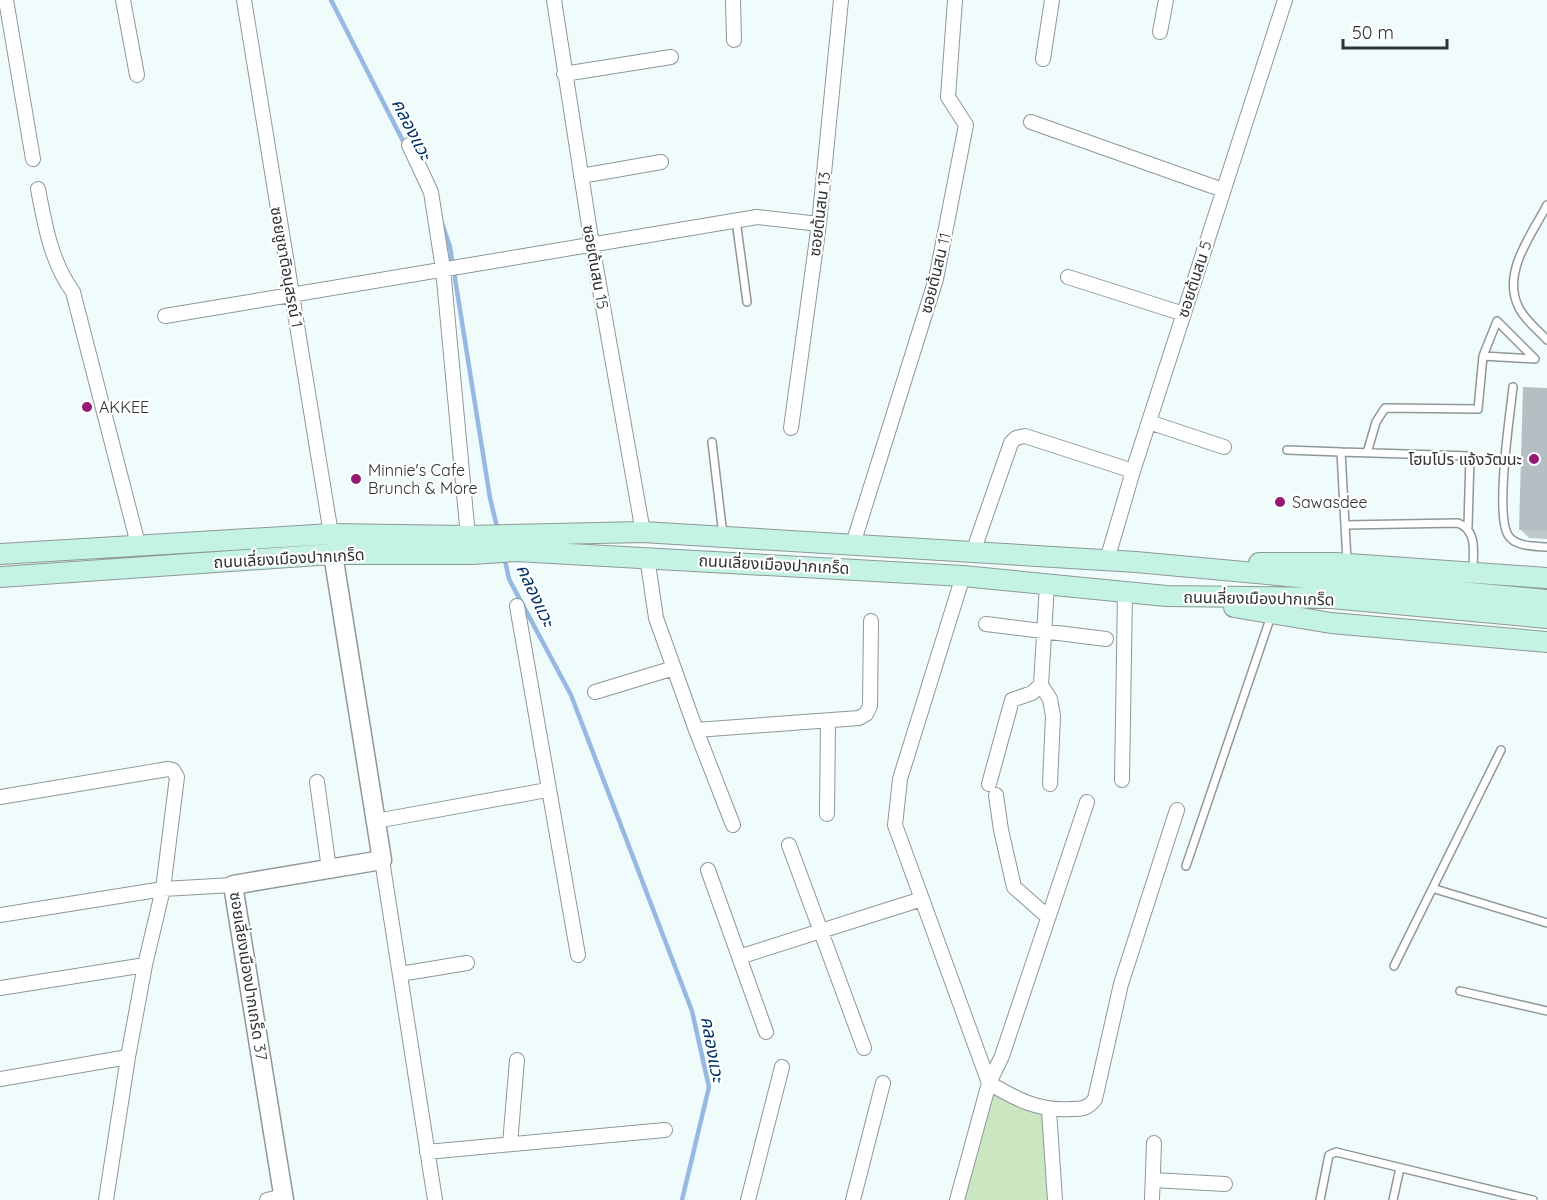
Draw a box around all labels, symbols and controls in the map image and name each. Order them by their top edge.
scale bar [1343,12,1446,50]
text: 50 m [1352,21,1394,44]
water label: คลองแวะ [387,94,438,165]
street label: ซอยต้นสน 13 [804,170,834,258]
street label: ซอยชูชาติอนุสรณ์ 1 [267,205,307,329]
street label: ซอยต้นสน 15 [579,223,613,311]
street label: ซอยต้นสน 11 [915,230,955,316]
street label: ซอยต้นสน 5 [1172,238,1216,320]
place label: AKKEE [99,397,149,417]
marker: AKKEE [80,400,94,414]
place label: โฮมโปร แจ้งวัฒนะ [1409,449,1522,469]
marker: โฮมโปร แจ้งวัฒนะ [1527,452,1541,466]
place label: Minnie's Cafe Brunch & More [368,460,478,498]
marker: Minnie's Cafe Brunch & More [349,472,363,486]
place label: Sawasdee [1292,492,1368,512]
marker: Sawasdee [1273,495,1287,509]
street label: ถนนเลี่ยงเมืองปากเกร็ด [213,543,365,572]
street label: ถนนเลี่ยงเมืองปากเกร็ด [698,549,850,578]
water label: คลองแวะ [512,560,561,632]
street label: ถนนเลี่ยงเมืองปากเกร็ด [1183,586,1335,609]
street label: ซอยเลี่ยงเมืองปากเกร็ด 37 [226,890,273,1062]
water label: คลองแวะ [696,1014,730,1086]

